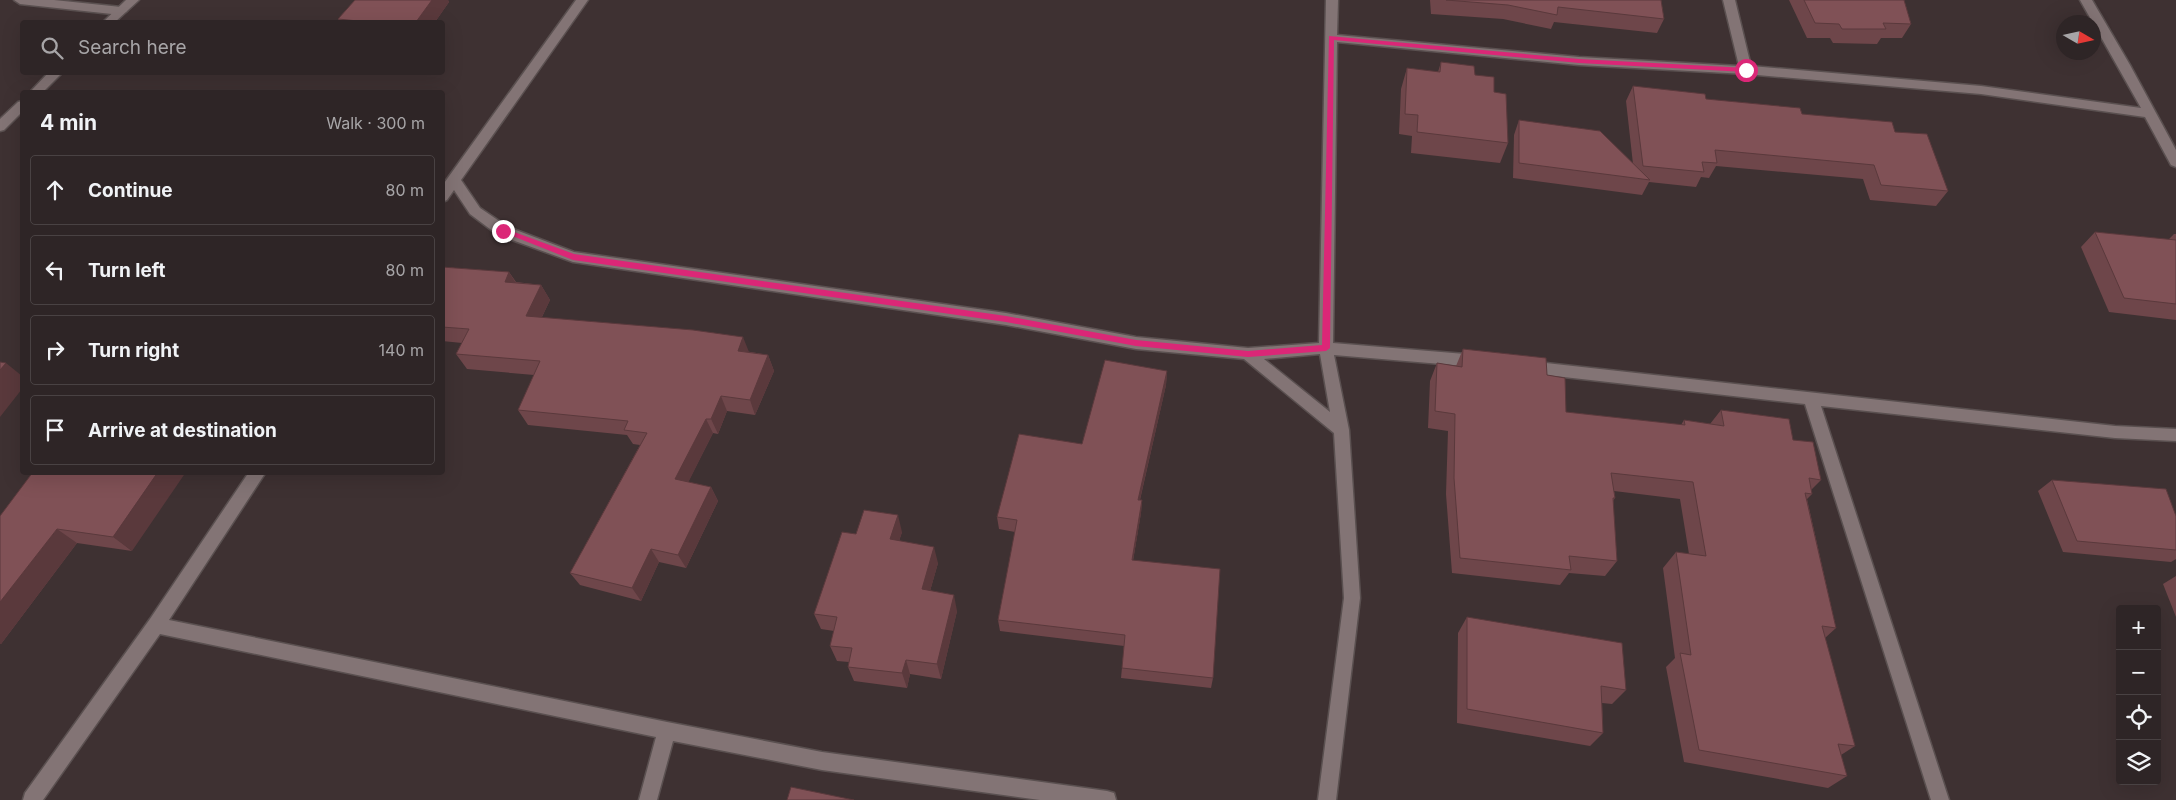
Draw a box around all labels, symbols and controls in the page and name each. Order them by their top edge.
north arrow [2056,15,2101,60]
search box [20,20,445,75]
icon: search [38,34,66,62]
text: Search here [78,36,187,59]
route start [1735,59,1758,82]
text: 4 min [40,110,97,135]
text: Walk · 300 m [326,113,425,133]
icon: ahead [41,176,69,204]
text: Continue [88,179,173,202]
text: 80 m [385,180,424,200]
route end [492,220,515,243]
icon: left [41,256,69,284]
text: Turn left [88,259,166,282]
text: 80 m [385,260,424,280]
icon: right [41,336,69,364]
text: Turn right [88,339,179,362]
text: 140 m [379,340,424,360]
icon: arrive [41,416,69,444]
text: Arrive at destination [88,419,277,442]
map controls [2116,605,2161,785]
button: + [2116,605,2161,650]
button: − [2116,650,2161,695]
button: locate [2116,695,2161,740]
button: layers [2116,740,2161,785]

